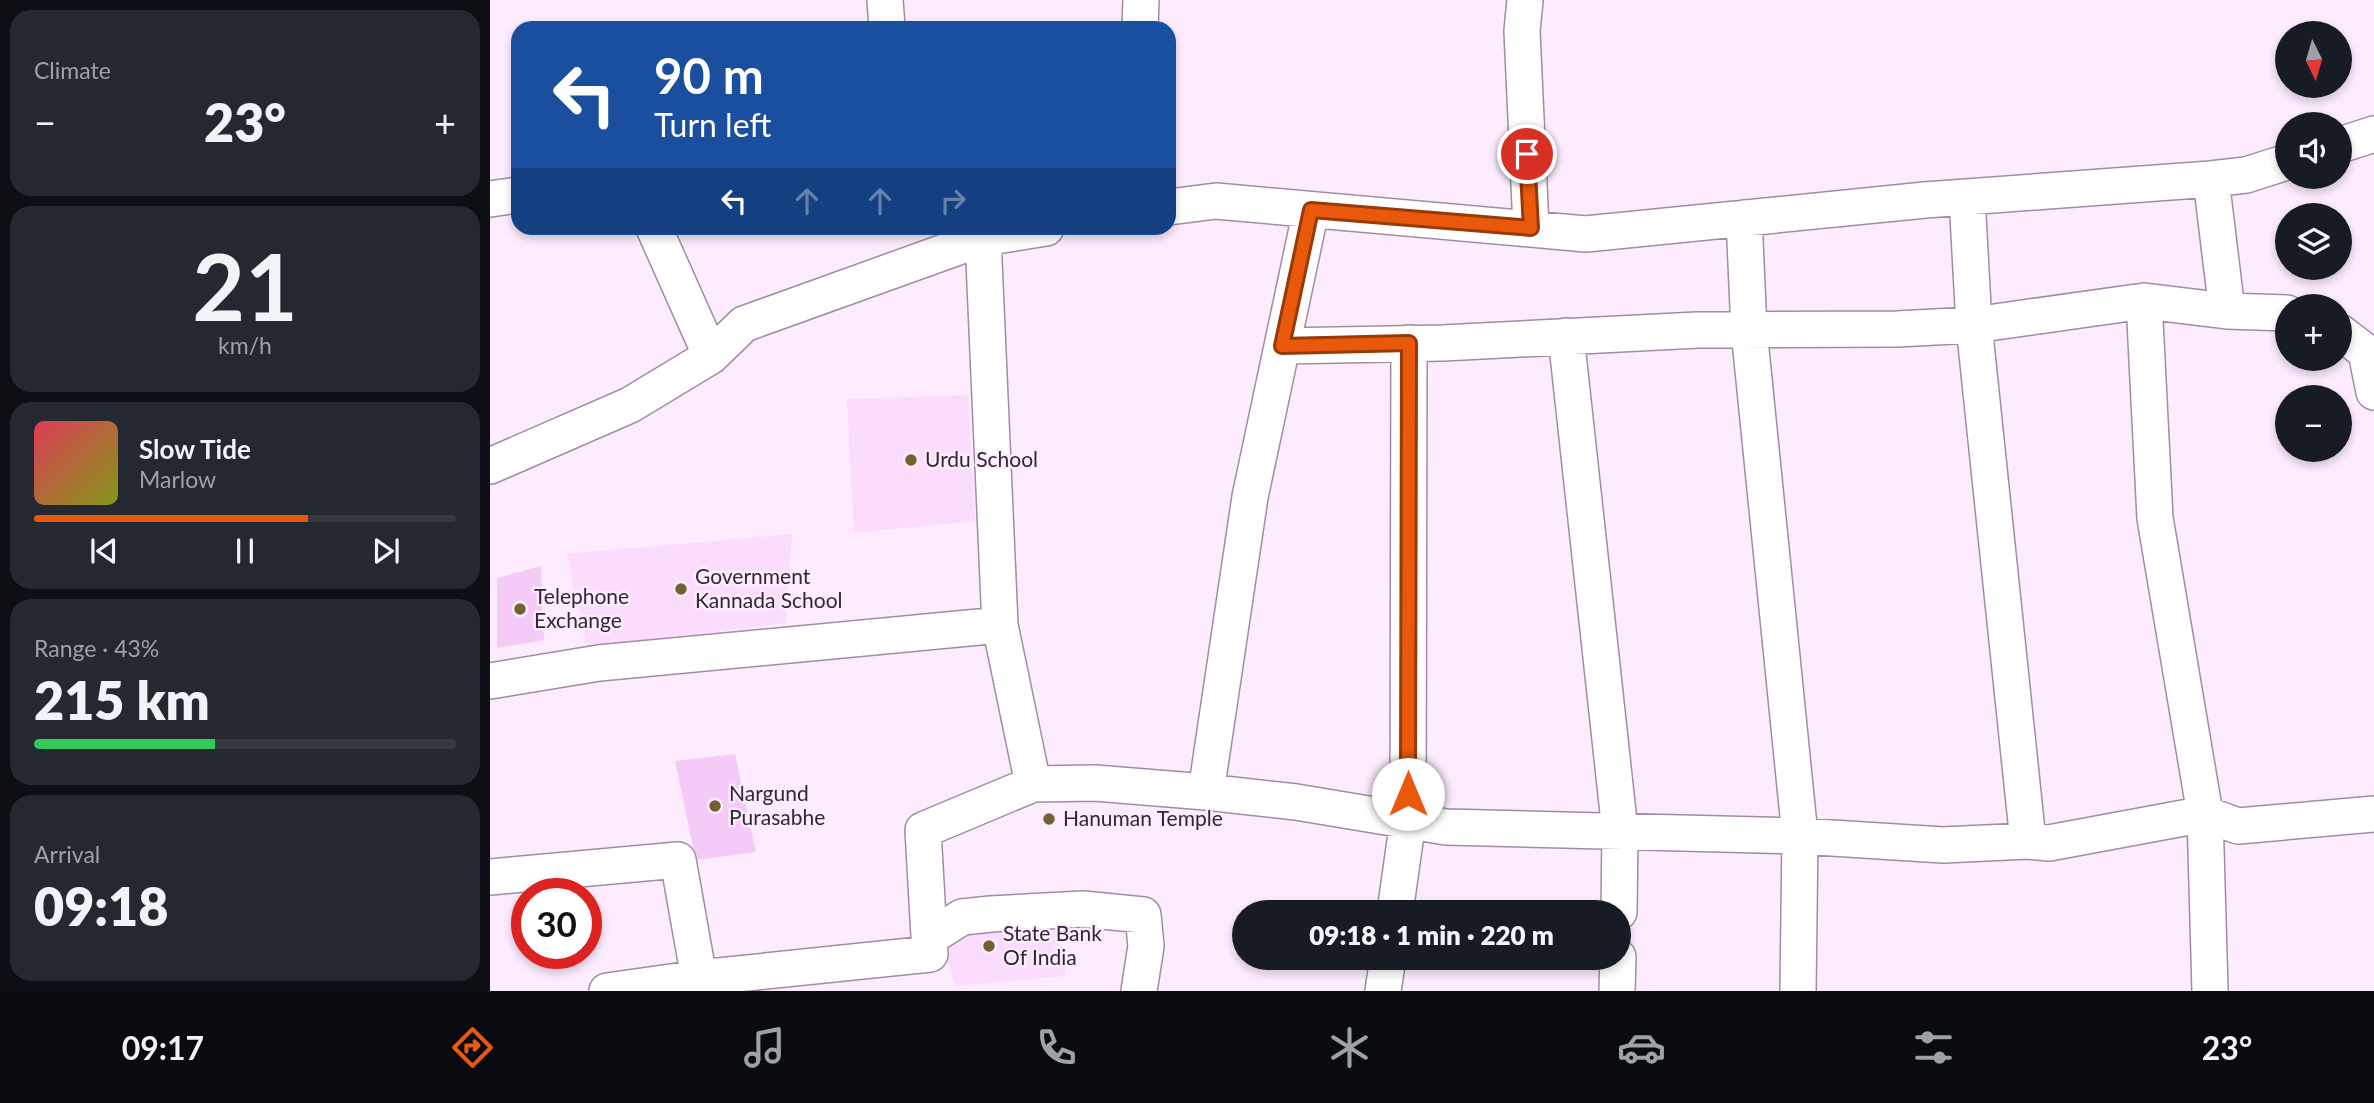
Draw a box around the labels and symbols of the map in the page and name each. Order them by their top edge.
north arrow [2275,21,2352,98]
pin [1497,124,1557,184]
place label: Urdu School [925,446,1038,471]
marker: Urdu School [903,452,919,468]
place label: Government Kannada School [695,563,843,612]
marker: Government Kannada School [673,581,689,597]
place label: Telephone Exchange [534,583,629,632]
marker: Telephone Exchange [512,601,528,617]
position arrow [1371,757,1445,831]
place label: Nargund Purasabhe [729,780,825,829]
marker: Nargund Purasabhe [707,798,723,814]
place label: Hanuman Temple [1063,805,1223,830]
marker: Hanuman Temple [1041,811,1057,827]
speed limit sign: 30 [511,878,602,969]
place label: State Bank Of India [1003,920,1102,969]
marker: State Bank Of India [981,938,997,954]

